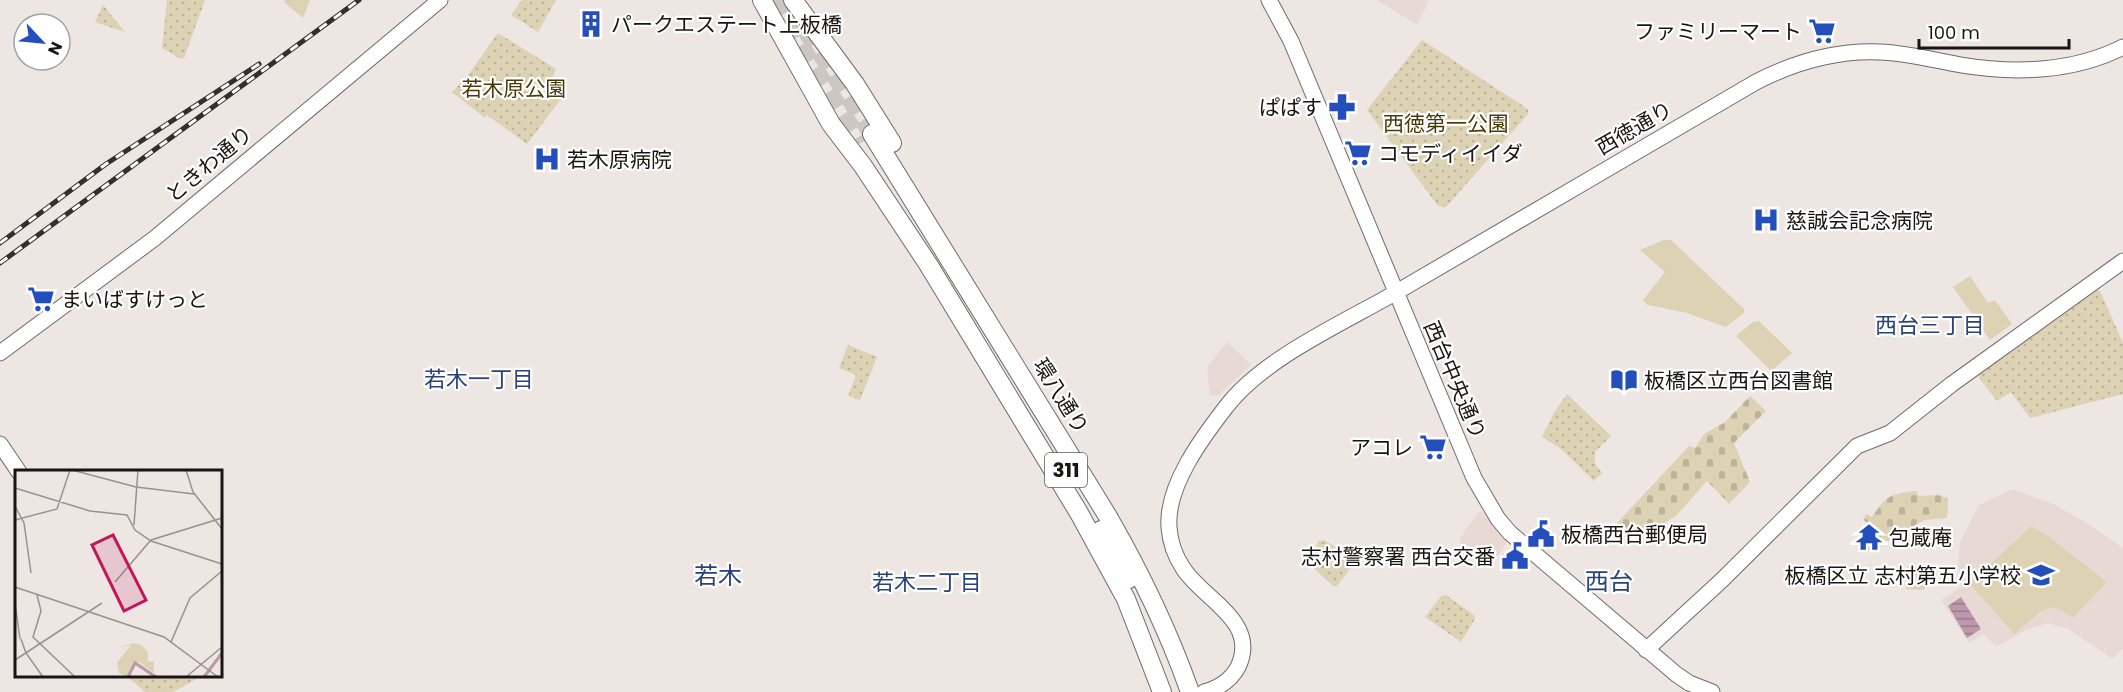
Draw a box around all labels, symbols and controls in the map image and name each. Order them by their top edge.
building icon: パークエステート上板橋 [576,9,606,39]
place label: パークエステート上板橋 [611,10,842,39]
north arrow [12,12,72,72]
scale bar [1919,12,2069,50]
supermarket icon: ファミリーマート [1807,16,1837,46]
place label: ファミリーマート [1634,17,1802,46]
text: 100 m [1928,20,1980,45]
text: N [42,38,68,59]
park label: 若木原公園 [462,74,567,103]
pharmacy icon: ぱぱす [1327,92,1357,122]
place label: ぱぱす [1259,93,1322,122]
street label: 西徳通り [1590,94,1678,162]
park label: 西徳第一公園 [1383,109,1509,138]
street label: ときわ通り [159,119,259,209]
supermarket icon: コモディイイダ [1343,138,1373,168]
place label: コモディイイダ [1378,139,1523,168]
hospital icon: 若木原病院 [532,144,562,174]
place label: 若木原病院 [567,145,672,174]
hospital icon: 慈誠会記念病院 [1751,205,1781,235]
place label: 慈誠会記念病院 [1786,206,1933,235]
supermarket icon: まいばすけっと [26,284,56,314]
place label: まいばすけっと [61,285,208,314]
district label: 西台三丁目 [1875,310,1985,341]
street label: 西台中央通り [1417,316,1493,444]
street label: 環八通り [1026,353,1096,439]
district label: 若木一丁目 [424,364,534,395]
library icon: 板橋区立西台図書館 [1609,365,1639,395]
place label: 板橋区立西台図書館 [1644,366,1833,395]
supermarket icon: アコレ [1418,432,1448,462]
place label: アコレ [1350,433,1413,462]
road number: 311 [1045,453,1087,487]
inset map [15,470,222,677]
public building icon: 板橋西台郵便局 [1526,519,1556,549]
place label: 板橋西台郵便局 [1561,520,1708,549]
temple icon: 包蔵庵 [1854,522,1884,552]
place label: 包蔵庵 [1889,523,1952,552]
public building icon: 志村警察署 西台交番 [1500,541,1530,571]
place label: 志村警察署 西台交番 [1300,542,1495,571]
district label: 若木 [694,559,742,592]
school or university icon: 板橋区立 志村第五小学校 [2026,560,2056,590]
place label: 板橋区立 志村第五小学校 [1784,561,2021,590]
district label: 西台 [1585,565,1633,598]
district label: 若木二丁目 [872,567,982,598]

